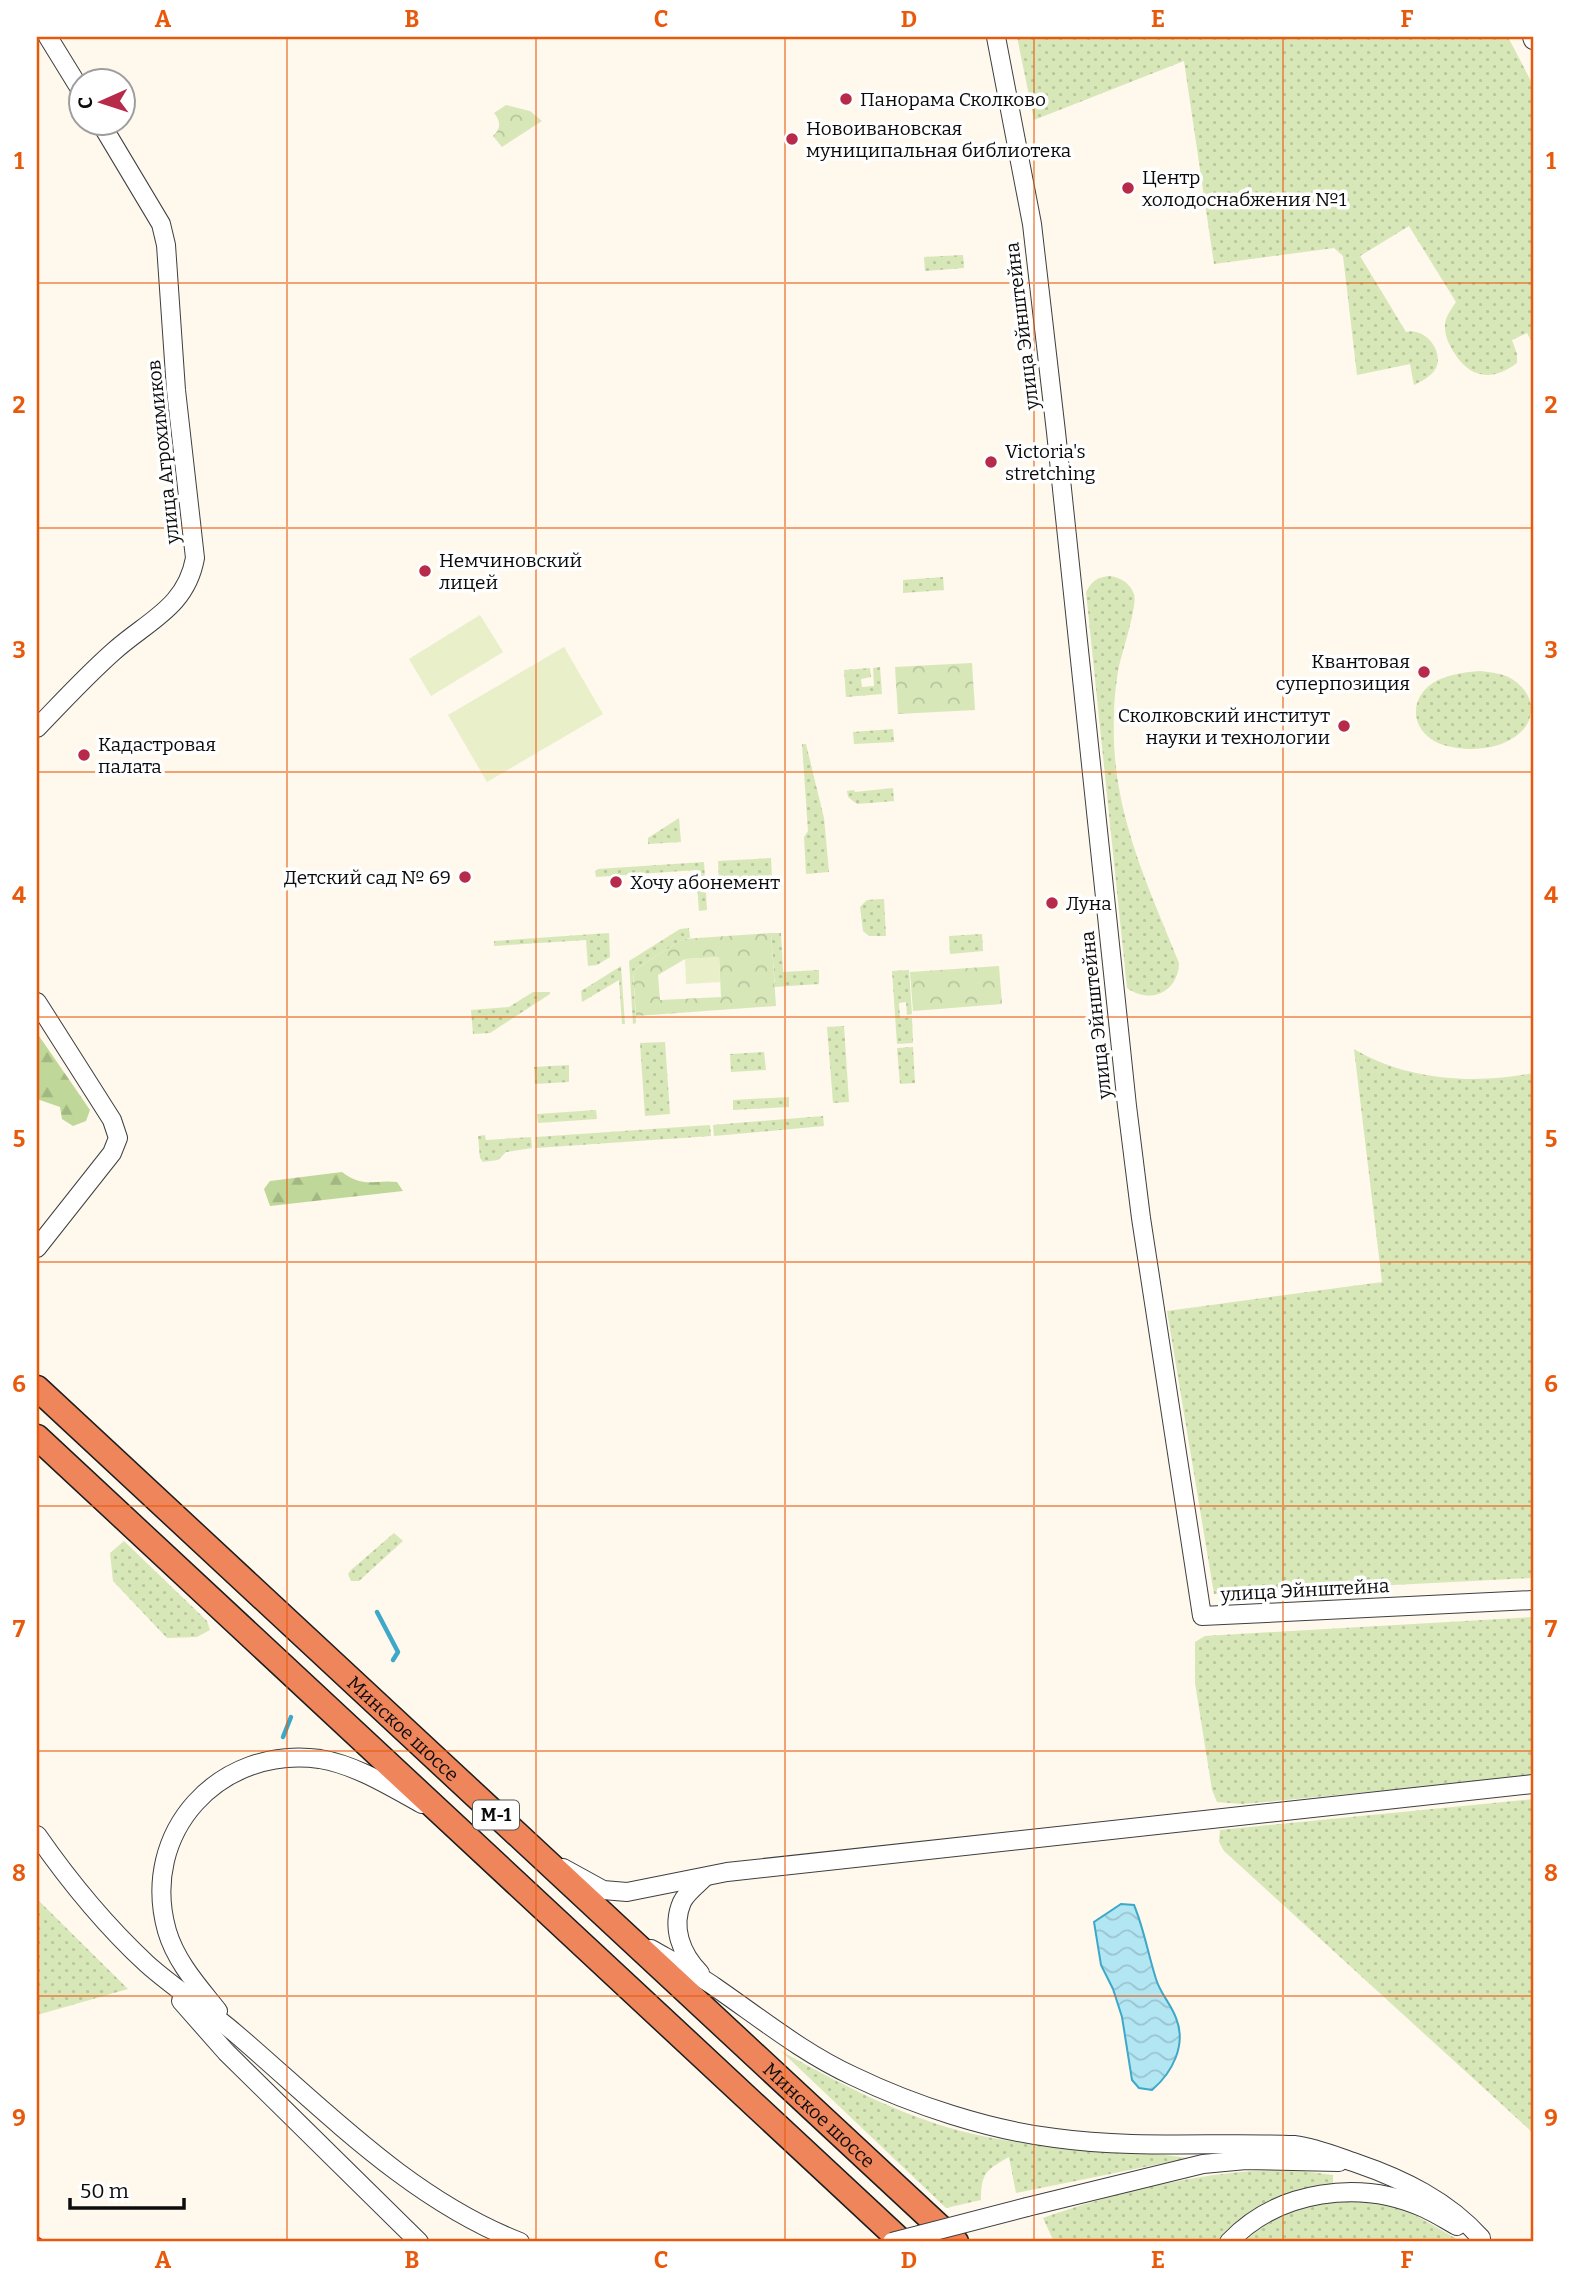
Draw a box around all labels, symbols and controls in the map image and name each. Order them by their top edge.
text: A [155,5,172,33]
text: B [405,5,419,33]
text: C [654,5,668,33]
text: D [901,5,917,33]
text: E [1151,5,1165,33]
text: F [1401,5,1414,33]
north arrow [66,66,136,136]
place label: Панорама Сколково [860,88,1046,111]
marker: Панорама Сколково [838,91,854,107]
text: С [74,96,97,109]
place label: Новоивановская муниципальная библиотека [806,117,1072,162]
marker: Новоивановская муниципальная библиотека [784,131,800,147]
text: 1 [14,147,24,175]
text: 1 [1546,147,1556,175]
place label: Центр холодоснабжения №1 [1142,166,1347,211]
marker: Центр холодоснабжения №1 [1120,180,1136,196]
street label: улица Эйнштейна [1000,240,1044,412]
street label: улица Агрохимиков [142,359,184,546]
text: 2 [13,391,26,419]
text: 2 [1545,391,1558,419]
place label: Victoria's stretching [1005,440,1096,485]
marker: Victoria's stretching [983,454,999,470]
place label: Немчиновский лицей [439,549,582,594]
marker: Немчиновский лицей [417,563,433,579]
text: 3 [12,636,26,664]
text: 3 [1544,636,1558,664]
place label: Квантовая суперпозиция [1276,650,1410,695]
marker: Квантовая суперпозиция [1416,664,1432,680]
place label: Сколковский институт науки и технологии [1118,704,1330,749]
marker: Сколковский институт науки и технологии [1336,718,1352,734]
place label: Кадастровая палата [98,733,216,778]
marker: Кадастровая палата [76,747,92,763]
place label: Детский сад № 69 [284,866,451,889]
marker: Детский сад № 69 [457,869,473,885]
place label: Хочу абонемент [630,871,780,894]
marker: Хочу абонемент [608,874,624,890]
text: 4 [12,881,26,909]
text: 4 [1544,881,1558,909]
place label: Луна [1066,892,1112,915]
marker: Луна [1044,895,1060,911]
street label: улица Эйнштейна [1076,929,1116,1101]
text: 5 [13,1125,25,1153]
text: 5 [1545,1125,1557,1153]
text: 6 [12,1370,26,1398]
text: 6 [1544,1370,1558,1398]
street label: улица Эйнштейна [1219,1574,1391,1606]
text: 7 [13,1615,26,1643]
text: 7 [1545,1615,1558,1643]
street label: Минское шоссе [343,1671,464,1786]
road number: М-1 [473,1800,519,1829]
text: 8 [12,1859,26,1887]
text: 8 [1544,1859,1558,1887]
street label: Минское шоссе [759,2058,880,2173]
text: 9 [12,2104,26,2132]
text: 9 [1544,2104,1558,2132]
scale bar [70,2167,184,2211]
text: 50 m [80,2178,129,2204]
text: A [155,2246,172,2274]
text: B [405,2246,419,2274]
text: C [654,2246,668,2274]
text: D [901,2246,917,2274]
text: E [1151,2246,1165,2274]
text: F [1401,2246,1414,2274]

